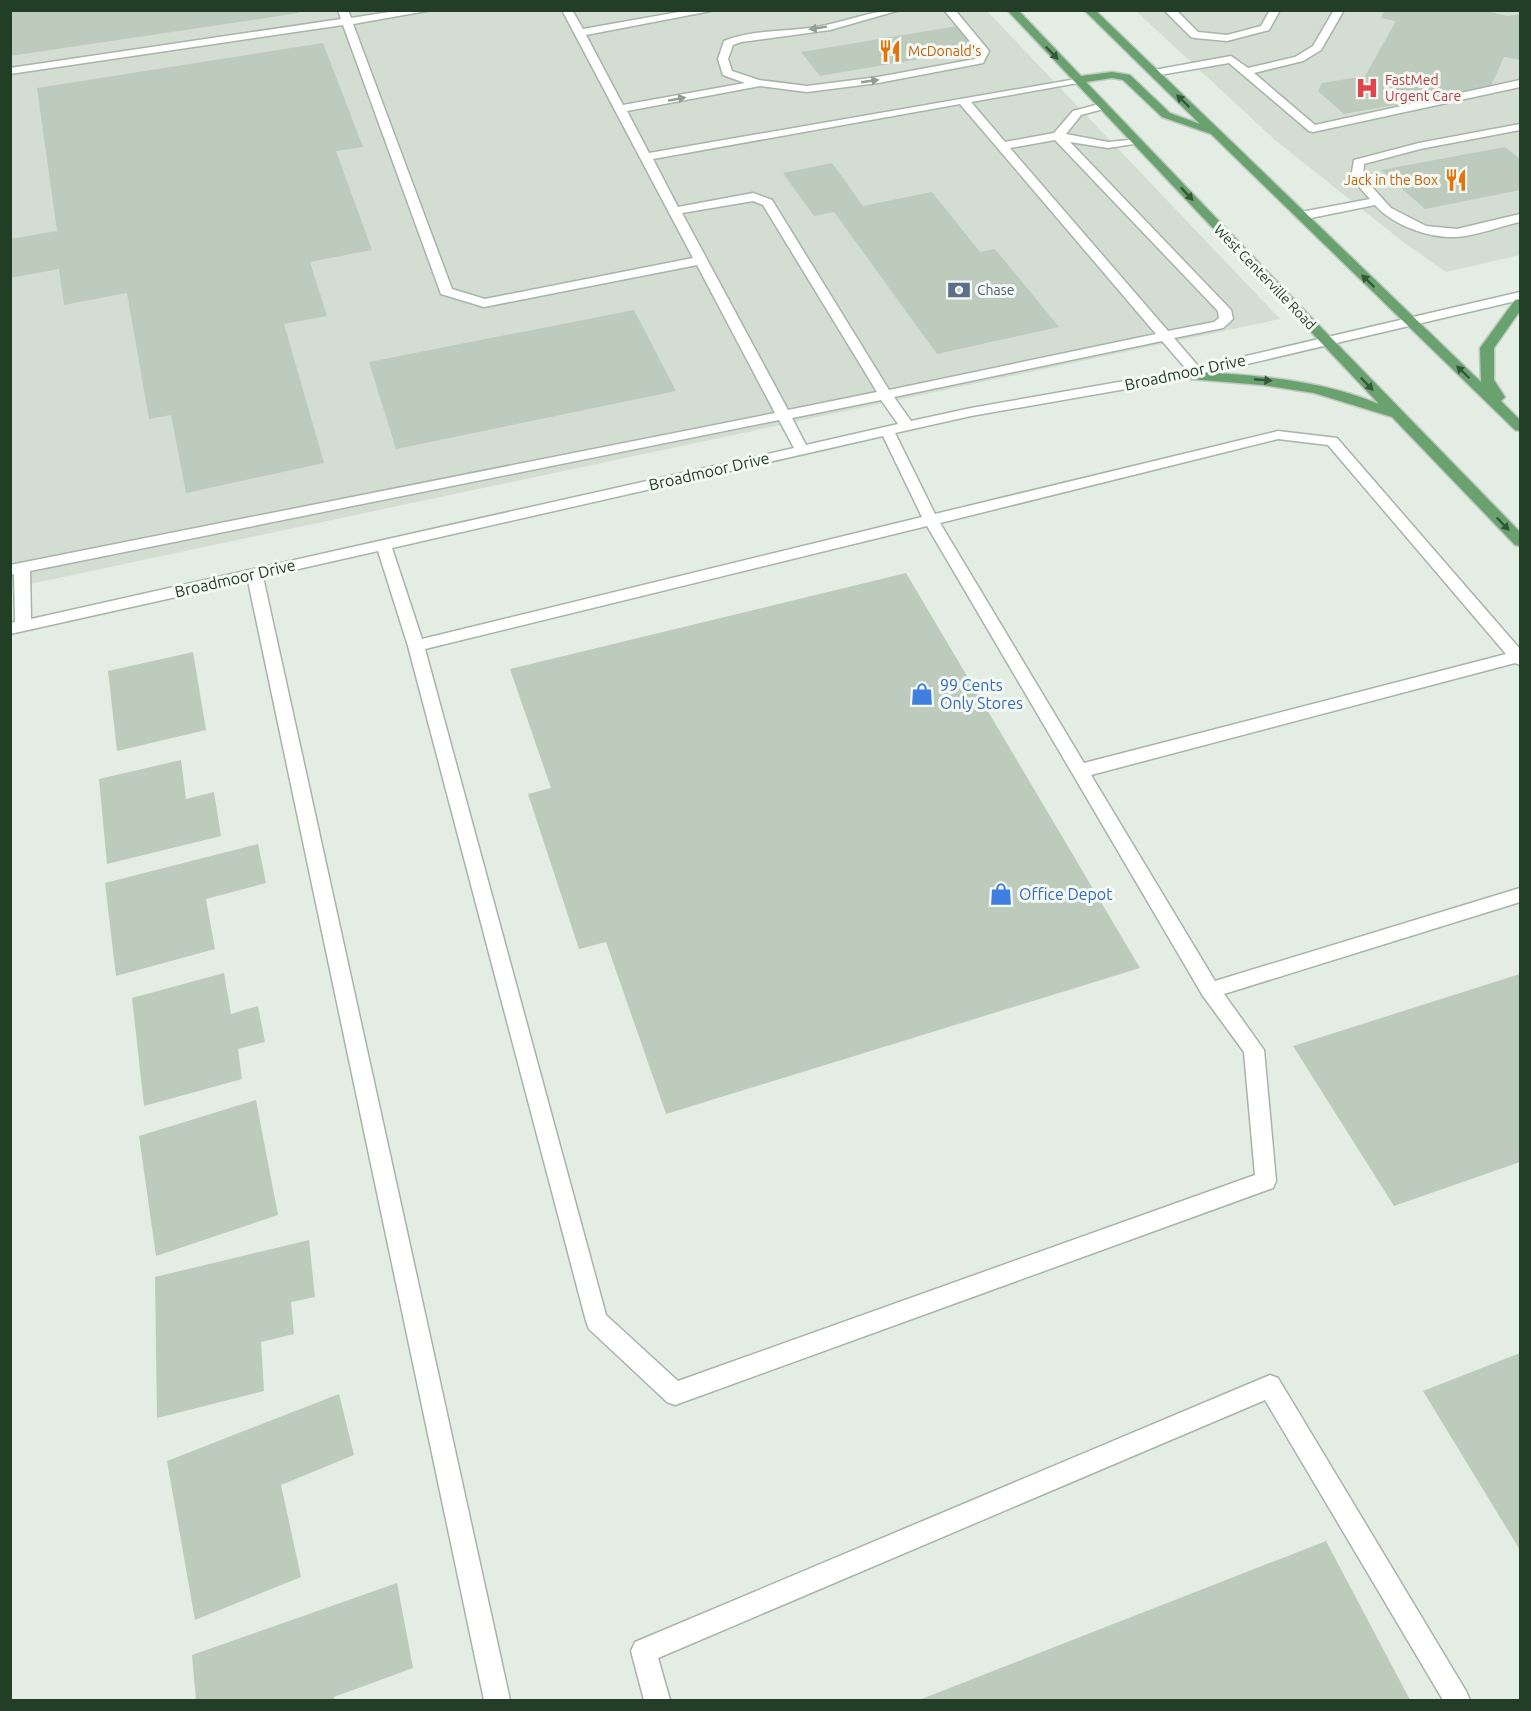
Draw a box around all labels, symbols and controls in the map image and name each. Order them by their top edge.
one-way arrow [808,24,827,33]
restaurant icon: McDonald's [877,38,903,64]
place label: McDonald's [908,43,981,59]
one-way arrow [1045,46,1059,60]
place label: FastMed Urgent Care [1385,72,1461,104]
hospital icon: FastMed Urgent Care [1354,75,1380,101]
one-way arrow [860,77,879,86]
one-way arrow [668,94,687,103]
one-way arrow [1176,95,1190,109]
restaurant icon: Jack in the Box [1443,167,1469,193]
place label: Jack in the Box [1344,172,1438,188]
one-way arrow [1179,187,1193,201]
street label: West Centerville Road [1211,221,1319,333]
one-way arrow [1361,275,1375,289]
bank icon: Chase [946,277,972,303]
place label: Chase [977,282,1015,298]
street label: Broadmoor Drive [1123,350,1247,394]
one-way arrow [1456,366,1470,380]
one-way arrow [1253,375,1272,385]
one-way arrow [1360,376,1374,391]
street label: Broadmoor Drive [647,448,771,494]
one-way arrow [1496,516,1510,530]
street label: Broadmoor Drive [173,555,297,601]
place label: 99 Cents Only Stores [940,676,1023,712]
shop icon: 99 Cents Only Stores [909,681,935,707]
shop icon: Office Depot [988,881,1014,907]
place label: Office Depot [1019,885,1113,903]

